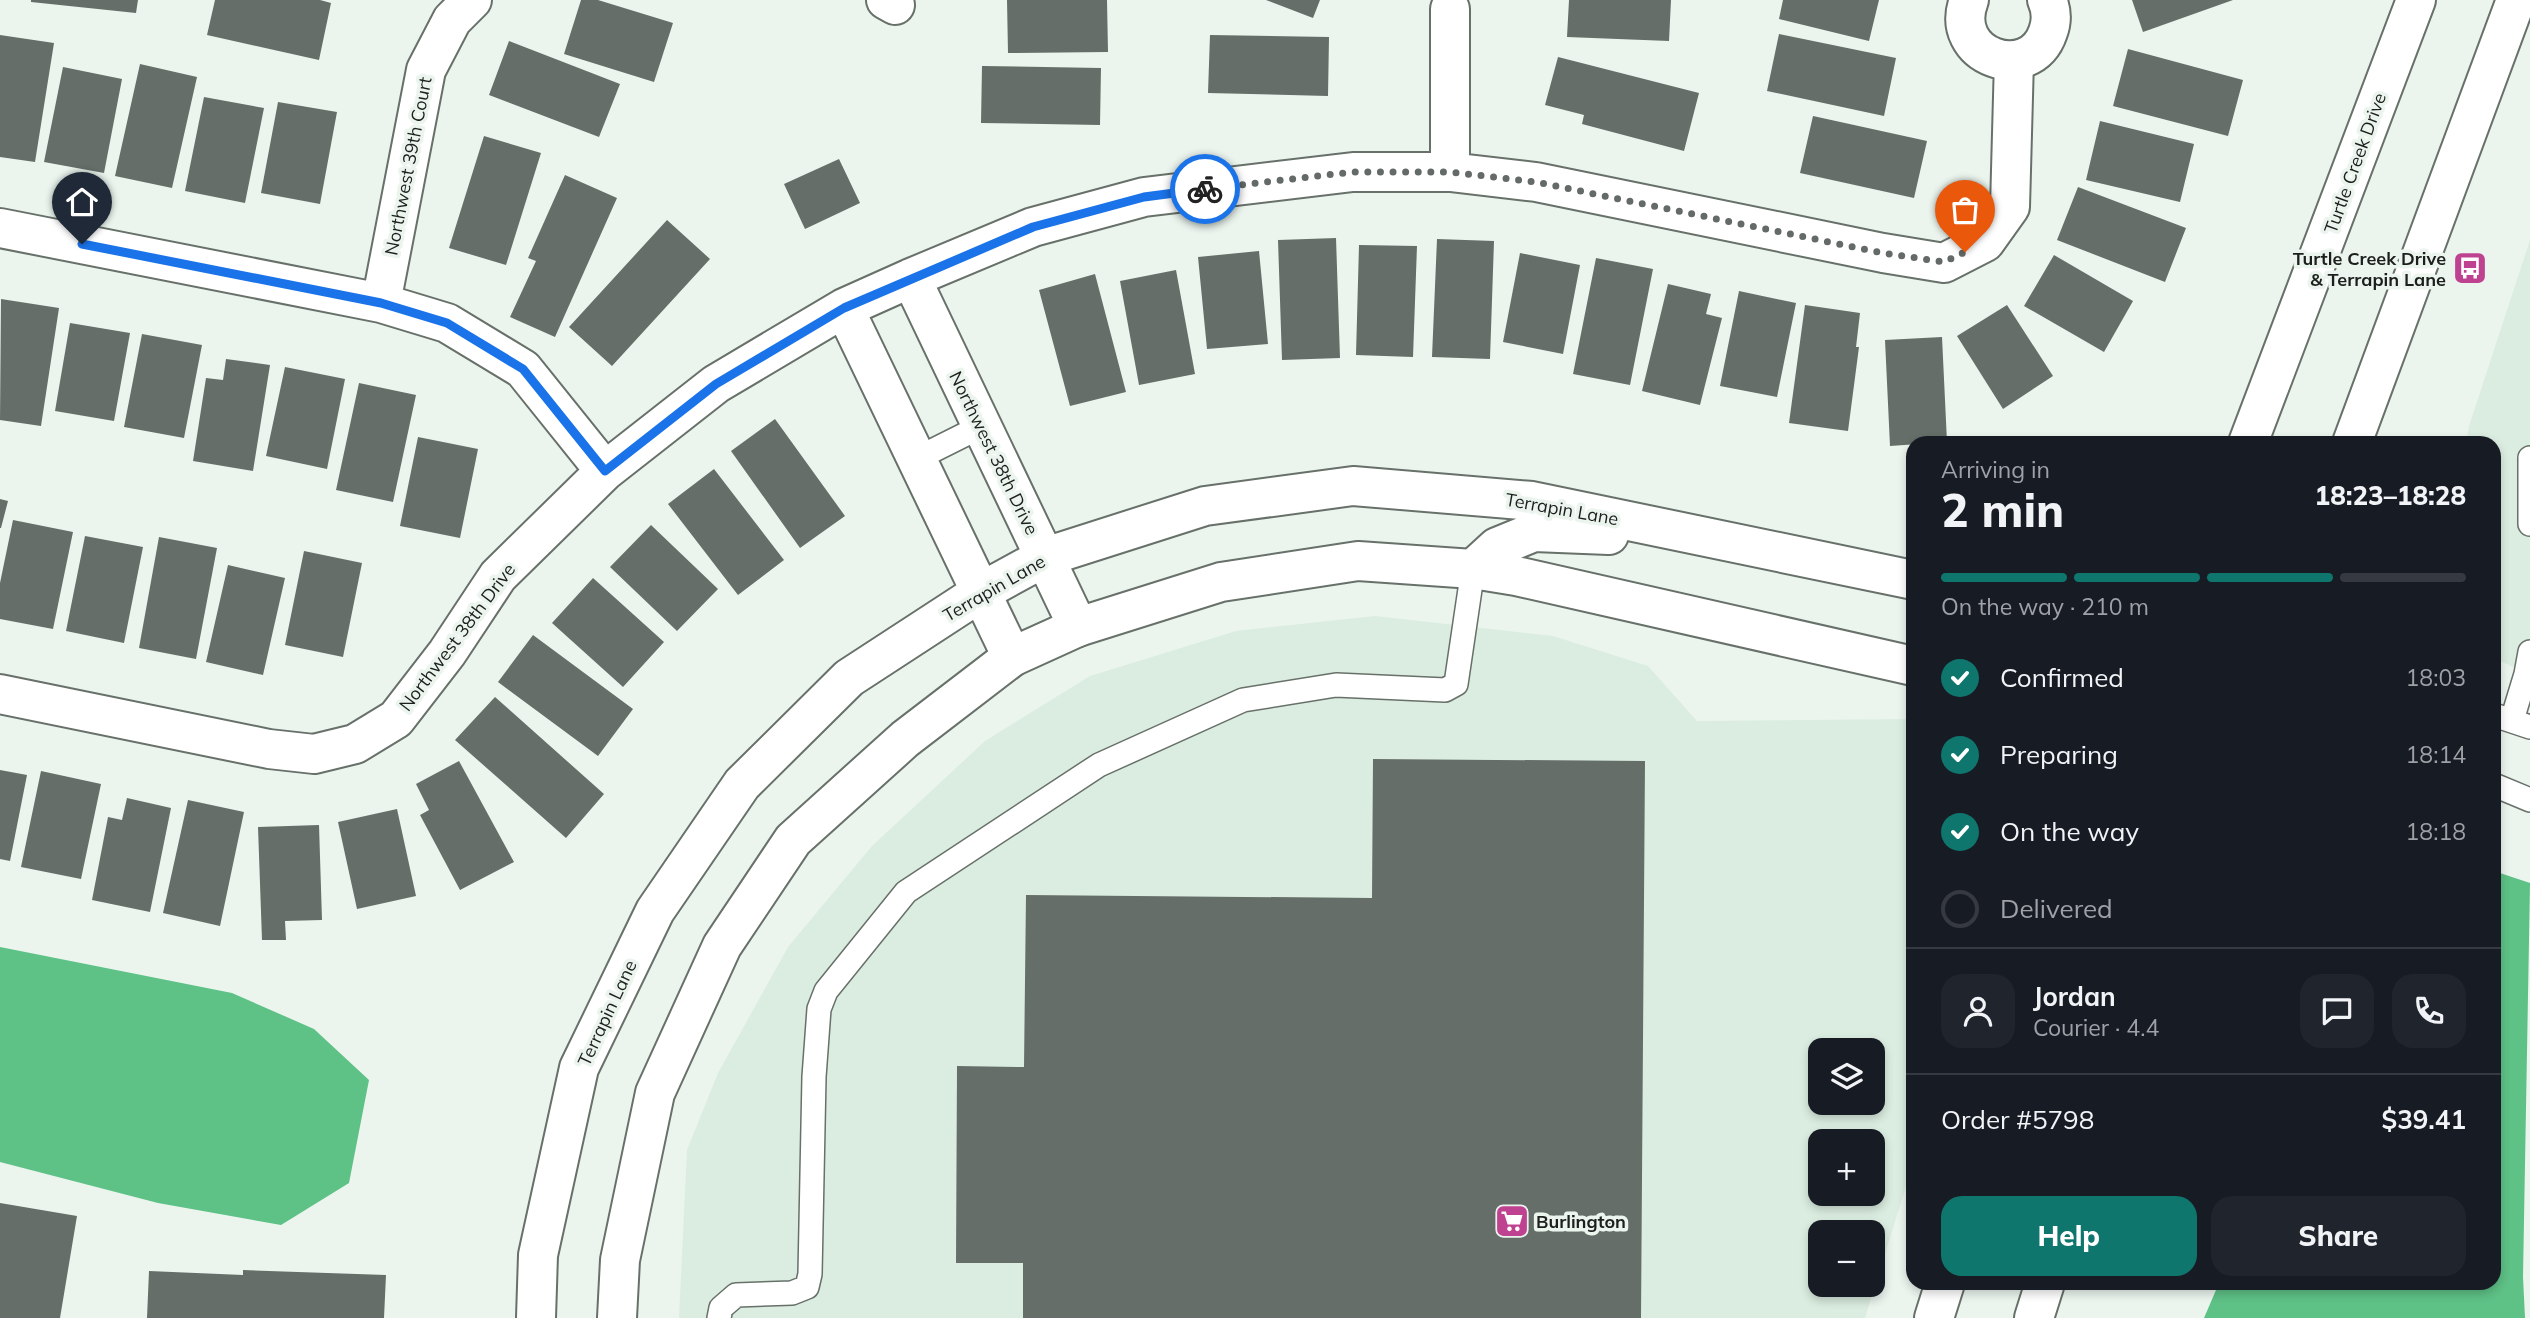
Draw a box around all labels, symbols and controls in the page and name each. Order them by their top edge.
street label: Northwest 39th Court [379,75,437,257]
street label: Turtle Creek Drive [2319,90,2391,236]
courier [1170,154,1240,224]
icon: bike [1186,170,1224,208]
pin [52,172,112,244]
pin [1935,180,1995,252]
icon: home [63,183,101,221]
icon: bag [1946,191,1984,229]
place label: Turtle Creek Drive & Terrapin Lane [2293,247,2446,291]
bus stop icon: Turtle Creek Drive & Terrapin Lane [2451,249,2489,287]
street label: Northwest 38th Drive [944,367,1044,539]
text: Arriving in [1941,455,2050,484]
text: 18:23–18:28 [2315,479,2466,512]
text: 2 min [1941,481,2064,539]
street label: Terrapin Lane [1504,488,1620,530]
street label: Terrapin Lane [939,549,1049,627]
street label: Northwest 38th Drive [394,558,520,716]
text: On the way · 210 m [1941,592,2149,621]
icon: check [1941,659,1979,697]
text: Confirmed [2000,661,2124,694]
text: 18:03 [2406,663,2466,692]
icon: check [1941,736,1979,774]
text: Preparing [2000,738,2118,771]
text: 18:14 [2406,740,2466,769]
icon: check [1941,813,1979,851]
text: On the way [2000,815,2139,848]
text: 18:18 [2406,817,2466,846]
text: Delivered [2000,892,2113,925]
street label: Terrapin Lane [572,956,642,1070]
button: person [1941,974,2015,1048]
button: chat [2300,974,2374,1048]
button: phone [2392,974,2466,1048]
text: Jordan [2033,980,2116,1013]
text: Courier · 4.4 [2033,1013,2159,1042]
map controls [1808,1038,1885,1297]
button: layers [1808,1038,1885,1115]
text: Order #5798 [1941,1103,2094,1136]
text: $39.41 [2382,1103,2466,1136]
button: + [1808,1129,1885,1206]
button: Help [1941,1196,2197,1276]
button: Share [2211,1196,2466,1276]
supermarket icon: Burlington [1493,1202,1531,1240]
place label: Burlington [1536,1210,1626,1233]
button: − [1808,1220,1885,1297]

